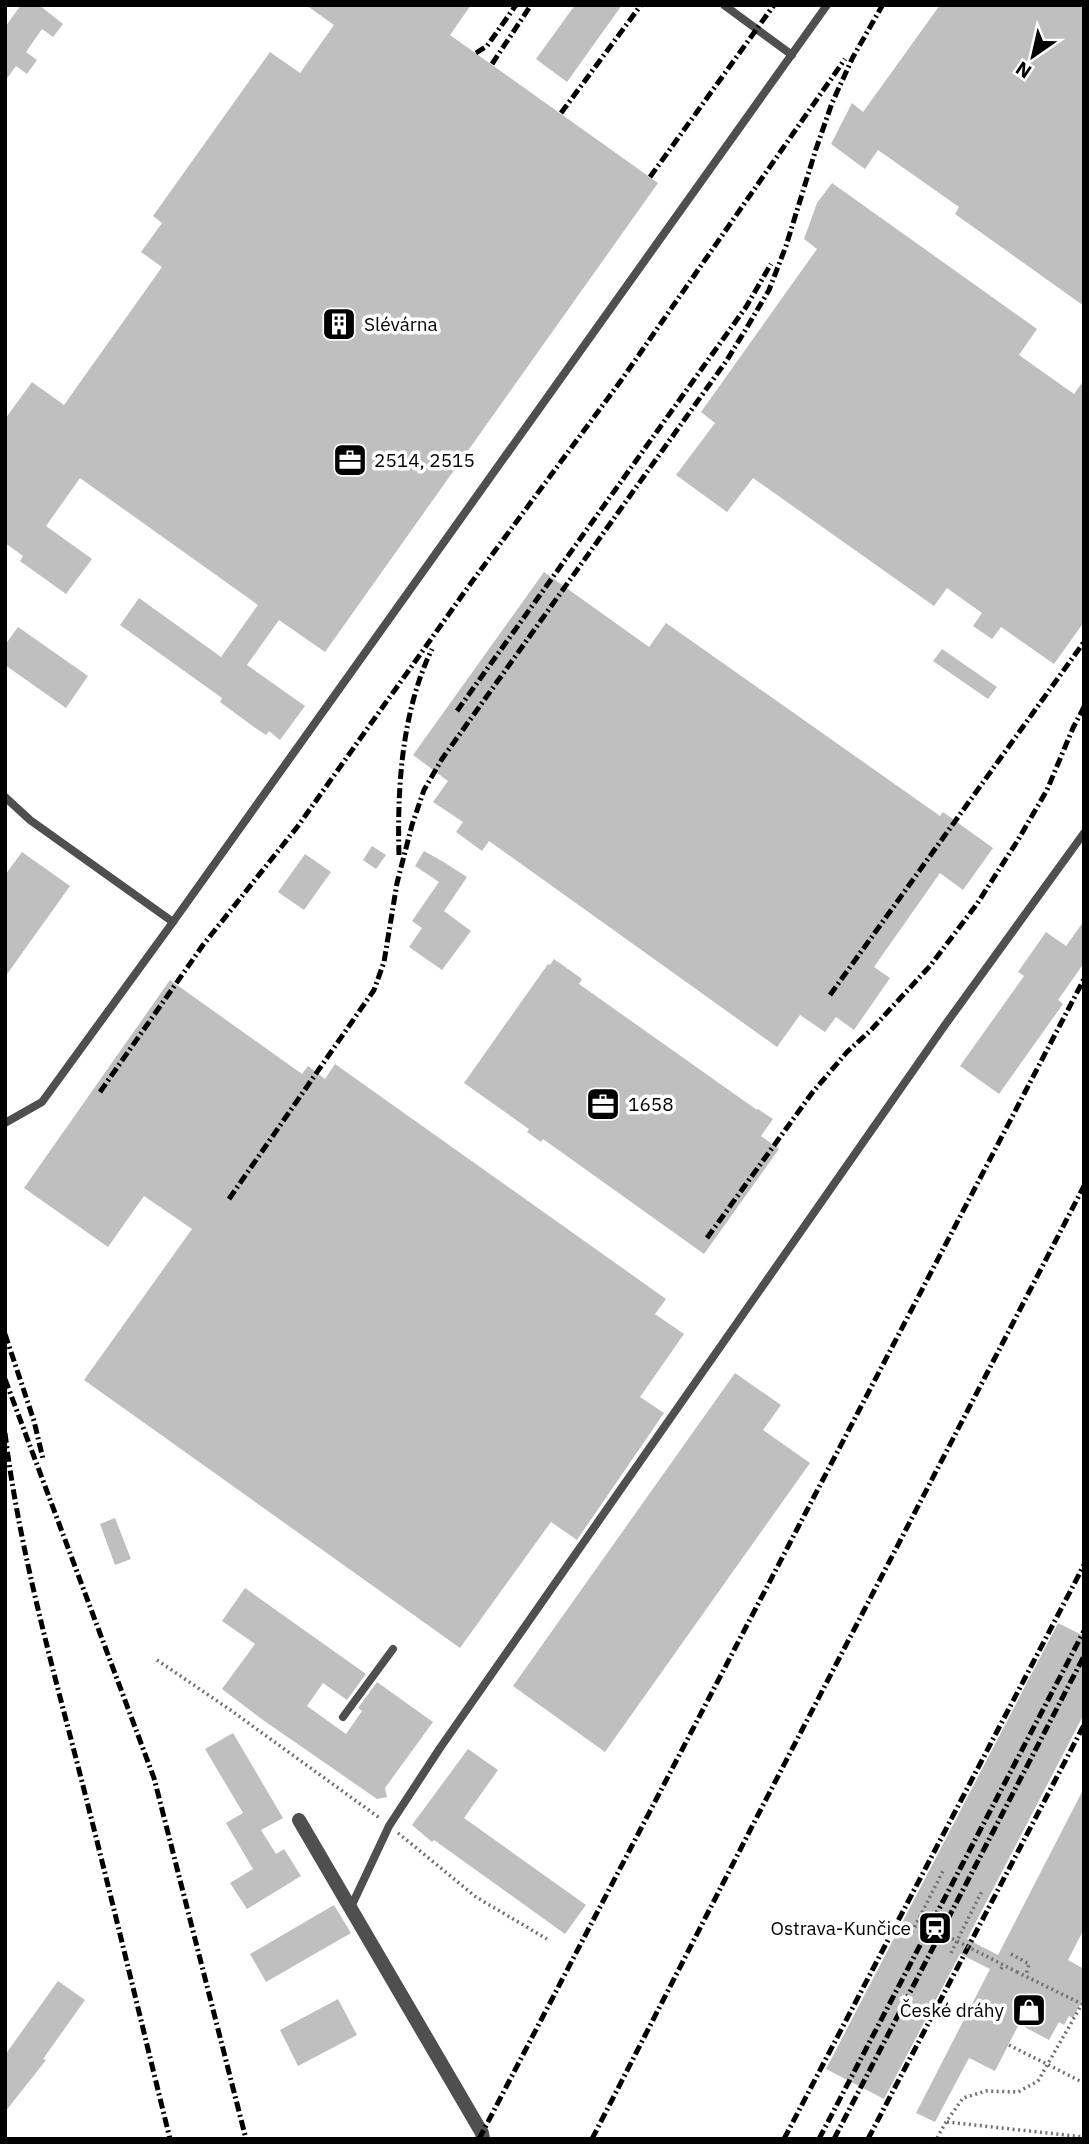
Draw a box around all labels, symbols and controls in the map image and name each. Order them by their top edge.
north arrow [998,21,1068,91]
text: N [1011,56,1036,84]
building icon: Slévárna [320,305,358,343]
place label: Slévárna [364,312,438,336]
office icon: 2514, 2515 [331,441,369,479]
place label: 2514, 2515 [374,448,475,472]
office icon: 1658 [584,1085,622,1123]
place label: 1658 [628,1092,674,1116]
station icon: Ostrava-Kunčice [916,1909,954,1947]
place label: Ostrava-Kunčice [770,1916,911,1940]
shop icon: České dráhy [1010,1991,1048,2029]
place label: České dráhy [900,1998,1005,2022]

